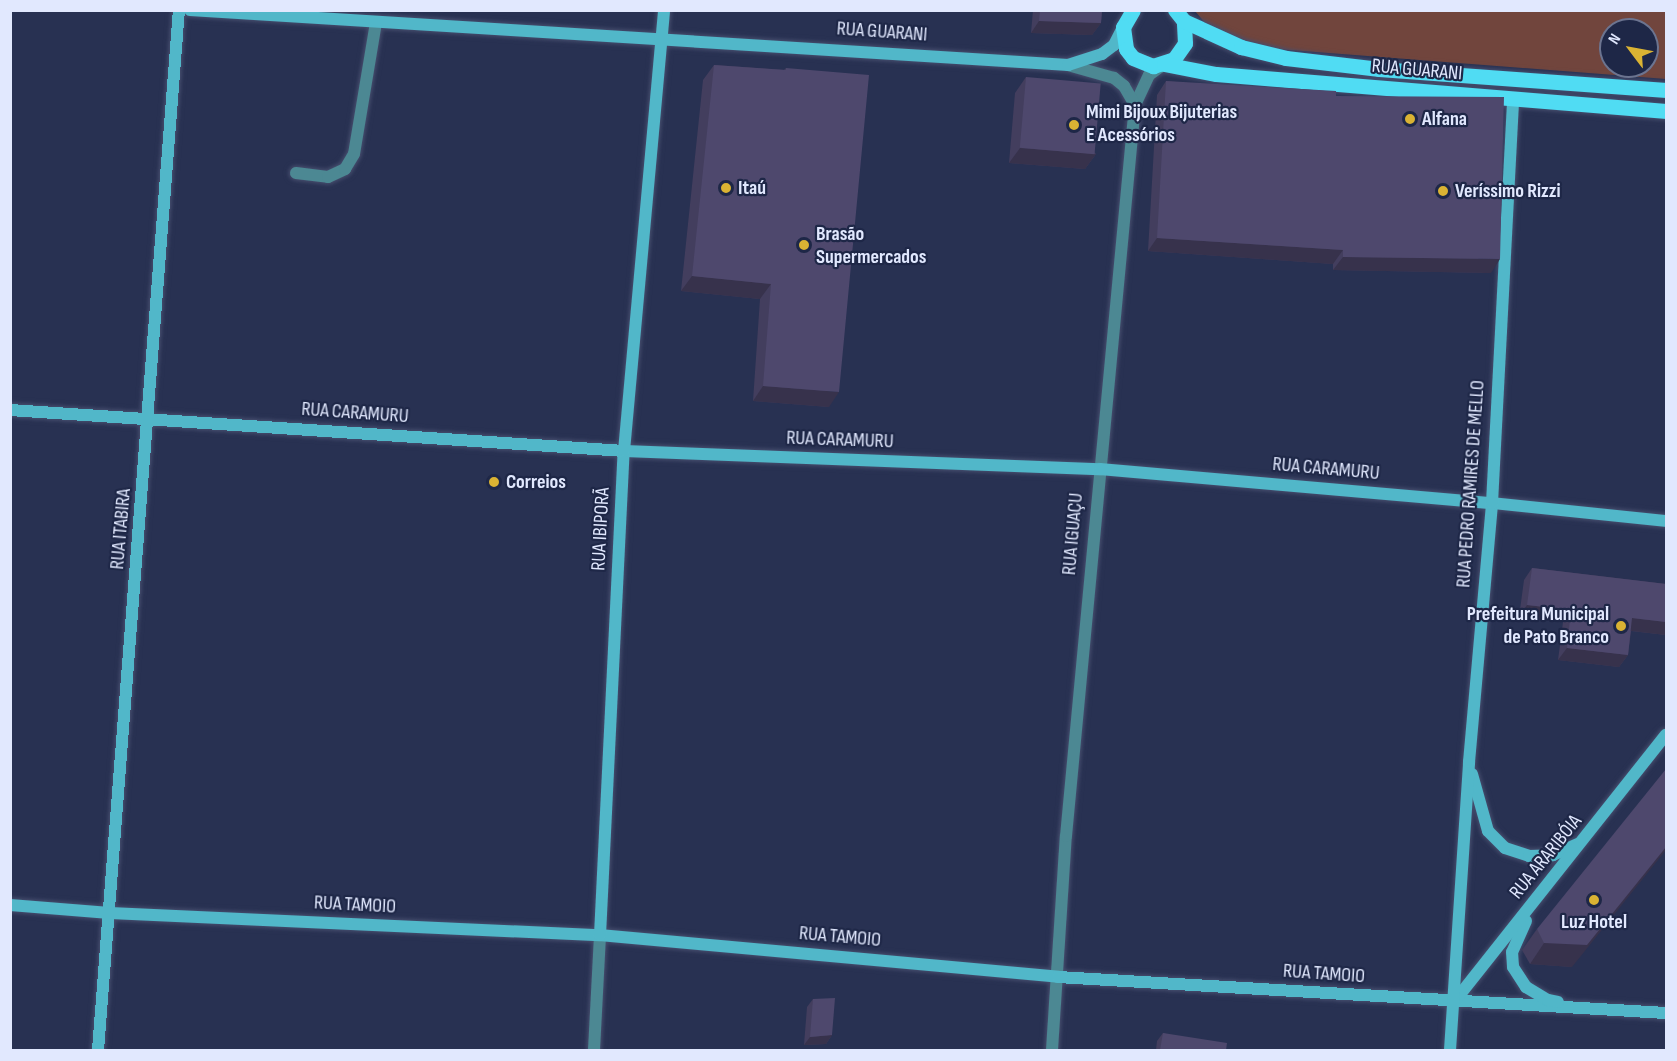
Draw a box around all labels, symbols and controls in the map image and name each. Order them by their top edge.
street label: RUA GUARANI [836,17,928,47]
north arrow [1599,18,1659,78]
text: N [1605,31,1625,48]
street label: RUA GUARANI [1371,54,1463,86]
place label: Mimi Bijoux Bijuterias E Acessórios [1086,101,1237,148]
place label: Alfana [1422,107,1467,131]
marker: Alfana [1403,112,1417,126]
marker: Mimi Bijoux Bijuterias E Acessórios [1067,118,1081,132]
place label: Itaú [738,176,766,200]
place label: Veríssimo Rizzi [1455,179,1561,203]
marker: Itaú [719,181,733,195]
marker: Veríssimo Rizzi [1436,184,1450,198]
place label: Brasão Supermercados [816,222,926,269]
marker: Brasão Supermercados [797,238,811,252]
street label: RUA PEDRO RAMIRES DE MELLO [1452,380,1490,588]
street label: RUA CARAMURU [301,397,409,429]
street label: RUA CARAMURU [786,426,894,454]
street label: RUA CARAMURU [1271,452,1381,486]
place label: Correios [506,470,566,494]
marker: Correios [487,475,501,489]
street label: RUA IBIPORÃ [587,487,615,571]
street label: RUA ITABIRA [106,488,136,570]
street label: RUA IGUAÇU [1057,492,1089,576]
place label: Prefeitura Municipal de Pato Branco [1467,602,1609,649]
marker: Prefeitura Municipal de Pato Branco [1614,619,1628,633]
street label: RUA ARARIBÓIA [1505,810,1587,904]
street label: RUA TAMOIO [313,891,397,919]
marker: Luz Hotel [1587,893,1601,907]
place label: Luz Hotel [1561,910,1627,934]
street label: RUA TAMOIO [798,921,882,953]
street label: RUA TAMOIO [1282,959,1366,989]

